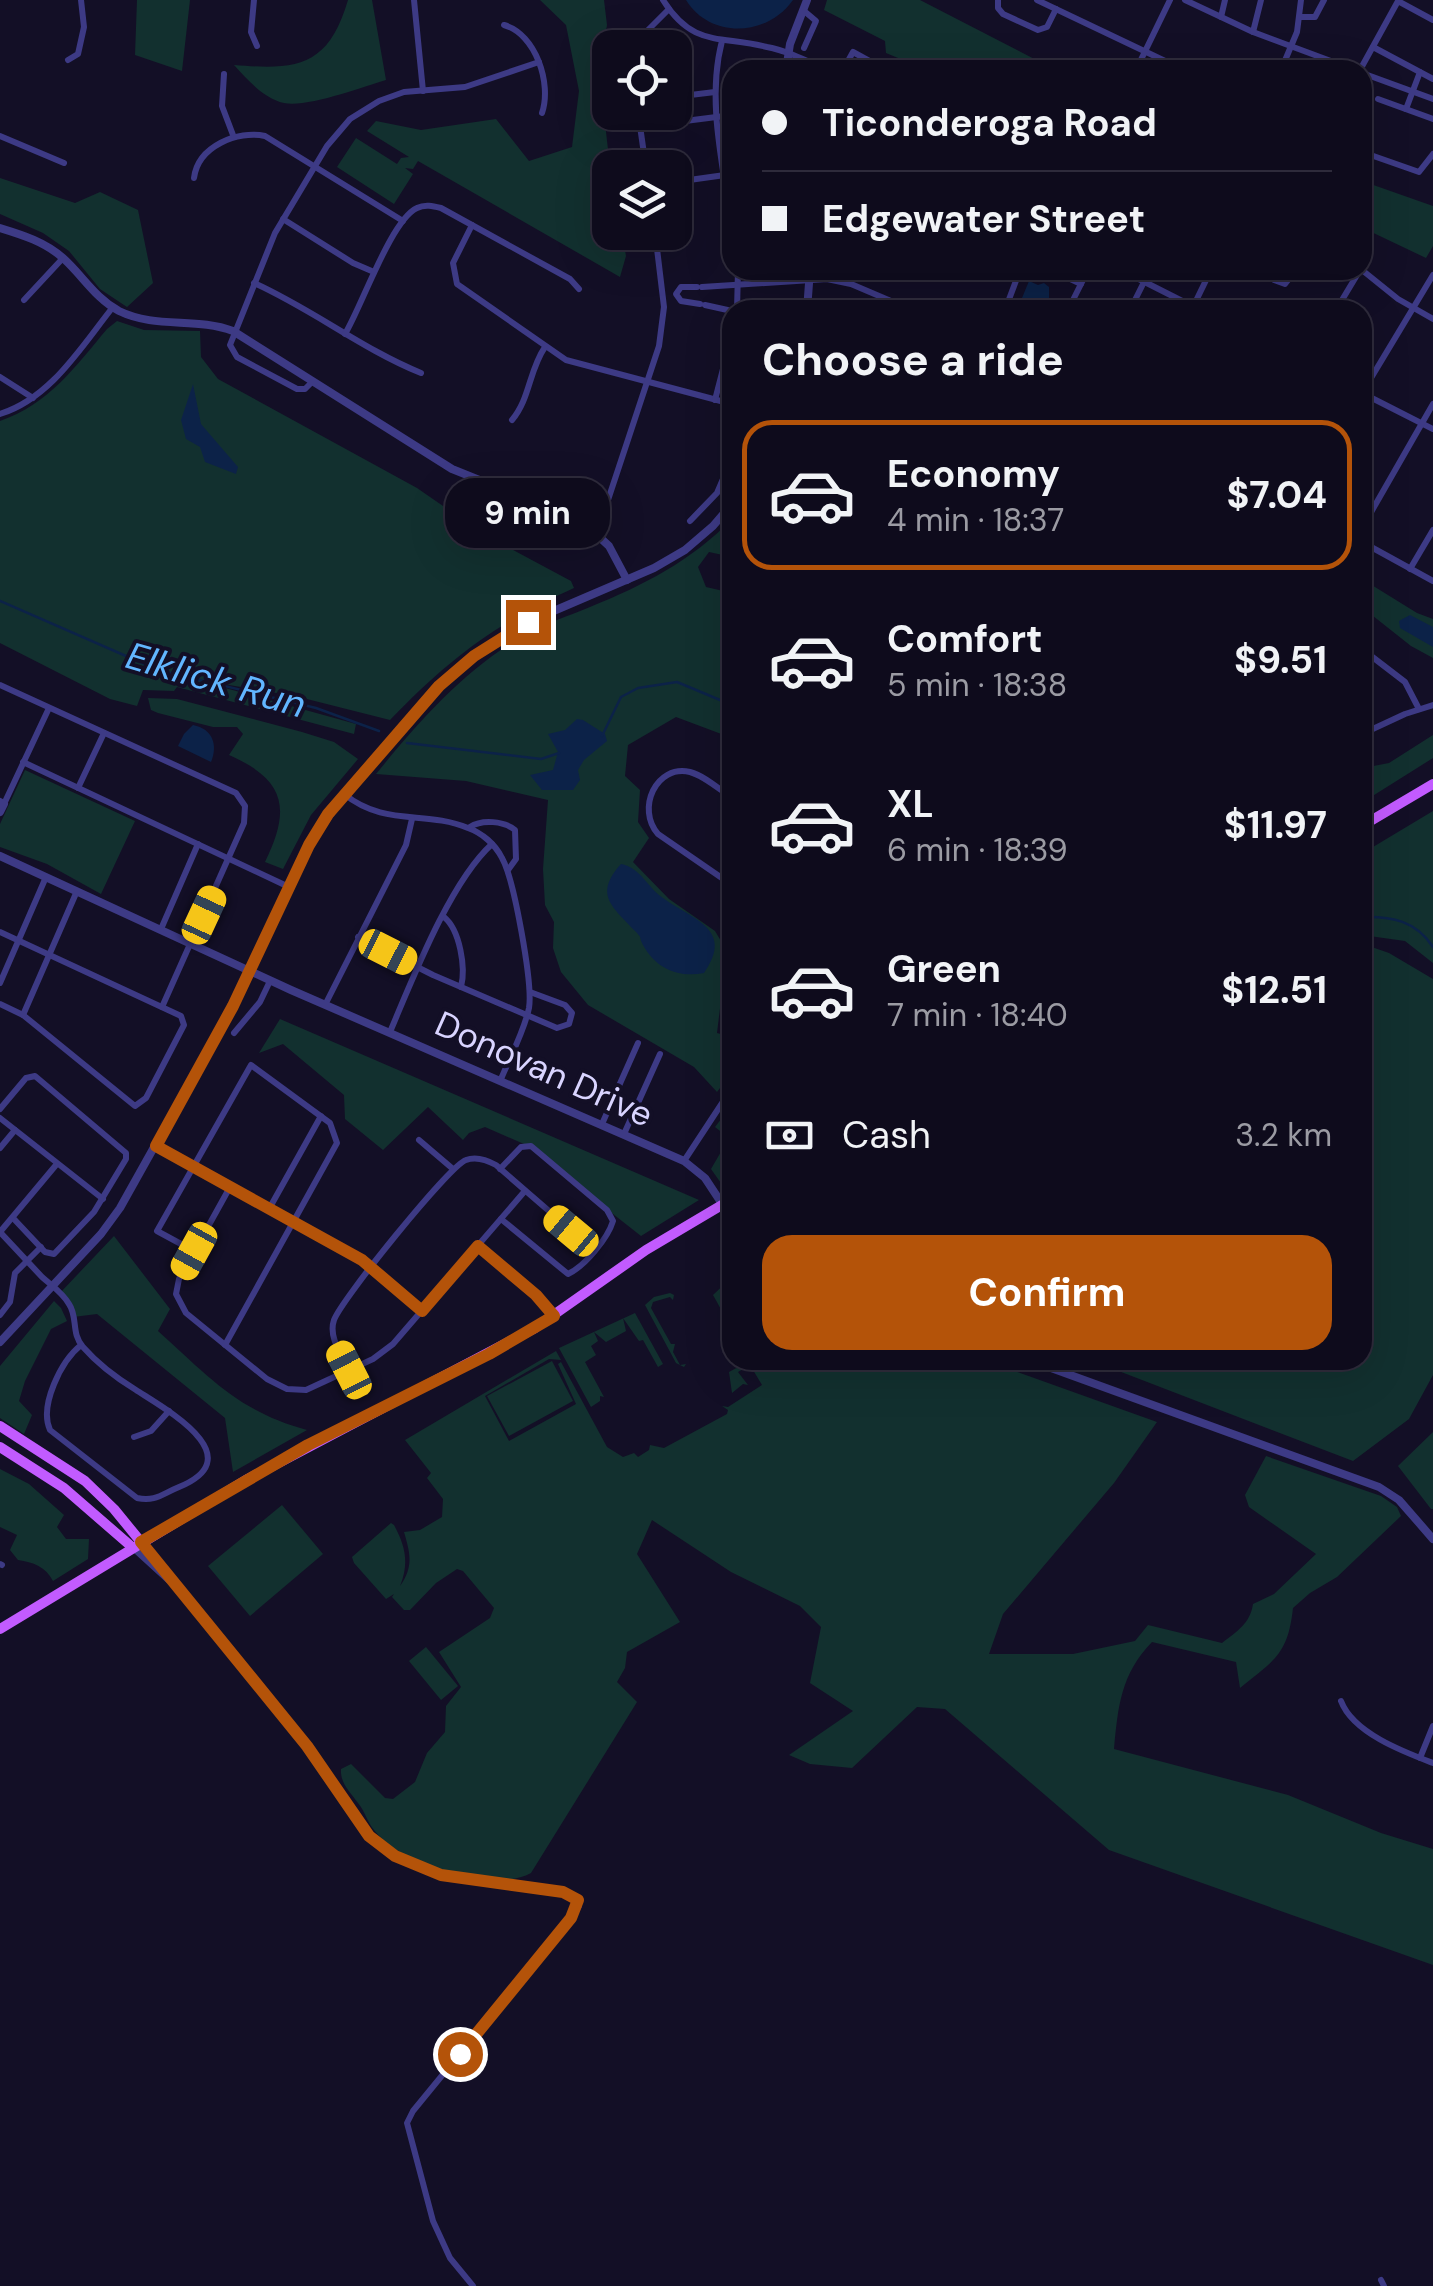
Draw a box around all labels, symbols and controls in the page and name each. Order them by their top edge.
map controls [592,30,692,250]
button: locate [592,30,692,130]
text: Ticonderoga Road [822,98,1157,148]
button: layers [592,150,692,250]
text: Edgewater Street [822,194,1145,244]
text: Choose a ride [762,330,1064,389]
text: Economy [887,449,1060,499]
icon: car [767,450,857,540]
text: $7.04 [1226,470,1327,520]
callout: 9 min [446,477,610,547]
text: 9 min [484,492,571,534]
text: 4 min · 18:37 [887,499,1064,541]
route end [506,600,551,645]
text: Comfort [887,614,1043,664]
icon: car [767,615,857,705]
water label: Elklick Run [120,631,312,729]
text: $9.51 [1234,635,1327,685]
text: 5 min · 18:38 [887,664,1067,706]
text: XL [887,779,934,829]
icon: car [767,780,857,870]
text: $11.97 [1224,800,1327,850]
text: 6 min · 18:39 [887,829,1068,871]
car [178,881,230,949]
car [354,925,422,979]
text: Green [887,944,1001,994]
icon: car [767,945,857,1035]
text: $12.51 [1221,965,1327,1015]
text: 7 min · 18:40 [887,994,1068,1036]
street label: Donovan Drive [428,1000,660,1138]
icon: cash [762,1108,817,1163]
text: Cash [842,1110,931,1160]
text: 3.2 km [1235,1114,1332,1156]
car [538,1200,604,1262]
car [166,1217,222,1285]
button: Confirm [762,1235,1332,1350]
car [322,1336,376,1404]
route start [438,2032,483,2077]

